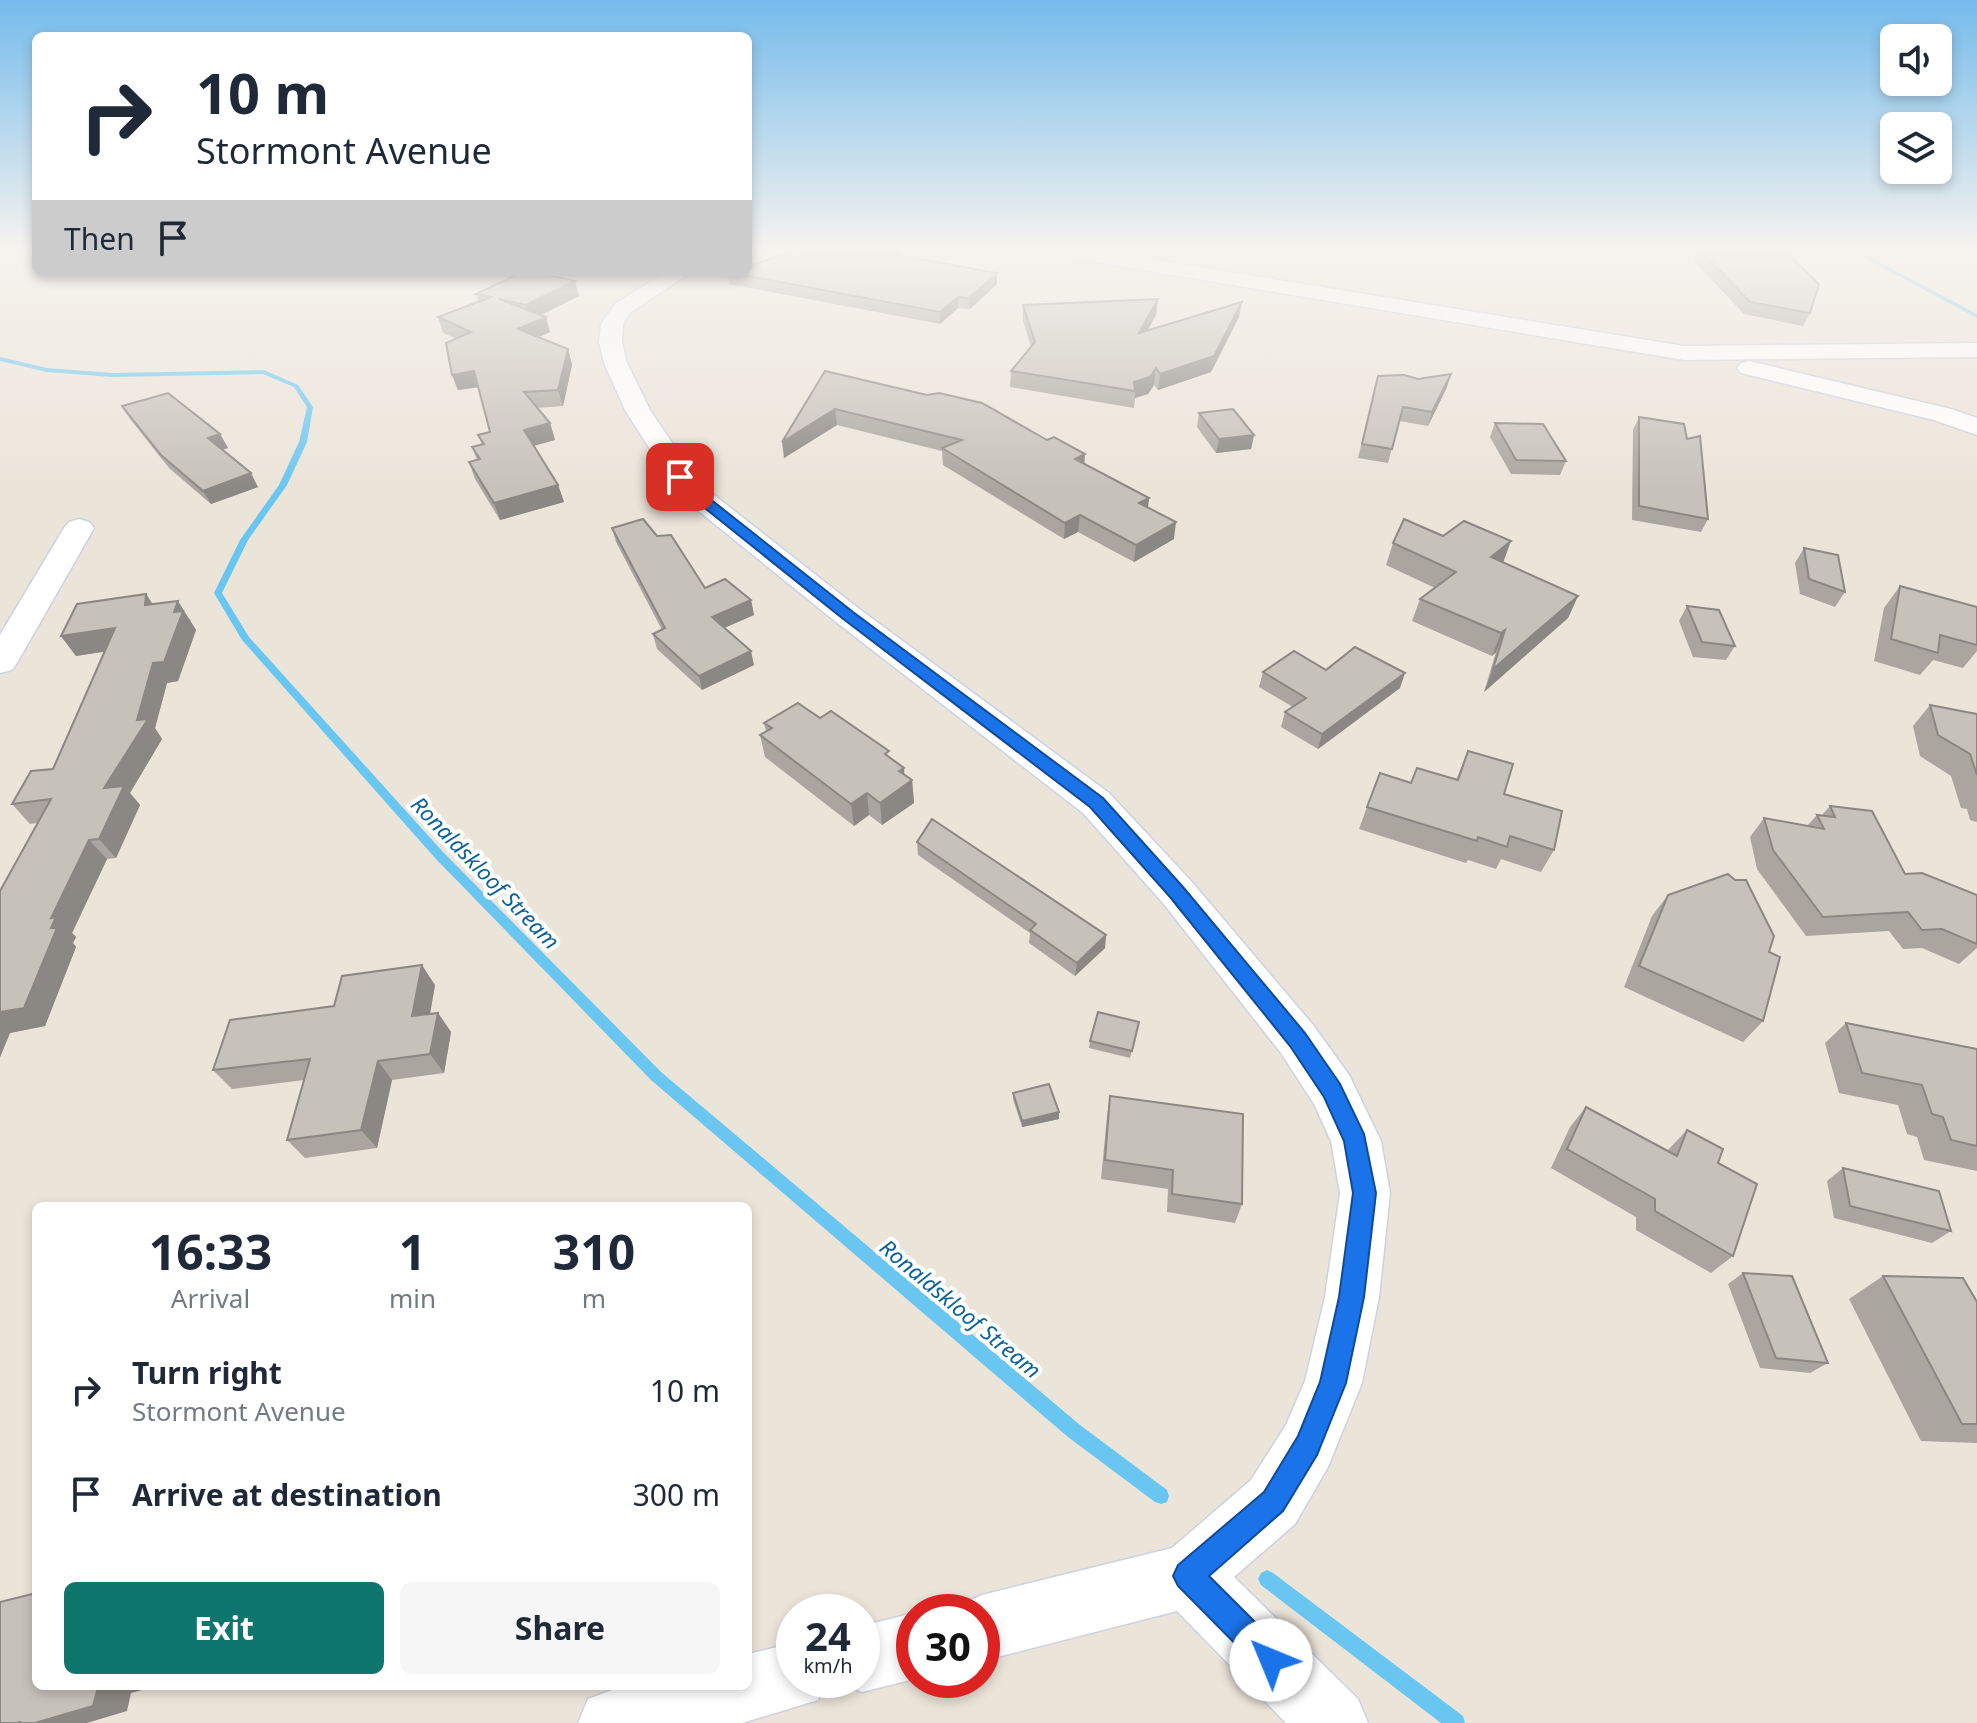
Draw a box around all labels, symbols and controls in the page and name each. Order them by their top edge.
map controls [1880,24,1952,184]
button: sound [1880,24,1952,96]
text: 10 m [196,54,329,130]
icon: right [64,64,168,168]
button: layers [1880,112,1952,184]
text: Stormont Avenue [196,126,492,175]
icon: arrive [151,216,195,260]
text: Then [64,218,135,259]
pin [646,443,714,511]
icon: arrive [658,455,702,499]
water label: Ronaldskloof Stream [405,789,567,955]
text: 16:33 [149,1219,272,1284]
text: 1 [399,1219,426,1284]
text: 310 [553,1219,635,1284]
water label: Ronaldskloof Stream [874,1232,1048,1384]
text: Arrival [171,1280,250,1316]
text: min [389,1280,436,1316]
text: m [582,1280,606,1316]
text: Turn right [132,1352,282,1393]
icon: right [64,1368,108,1412]
text: 10 m [650,1370,720,1411]
text: Stormont Avenue [132,1393,346,1429]
icon: arrive [64,1472,108,1516]
text: Arrive at destination [132,1474,442,1515]
text: 300 m [633,1474,720,1515]
button: Exit [64,1582,384,1674]
button: Share [400,1582,720,1674]
speed limit sign: 30 [896,1594,1000,1698]
text: 24 [805,1608,851,1663]
position arrow [1229,1618,1313,1702]
text: km/h [803,1652,853,1679]

